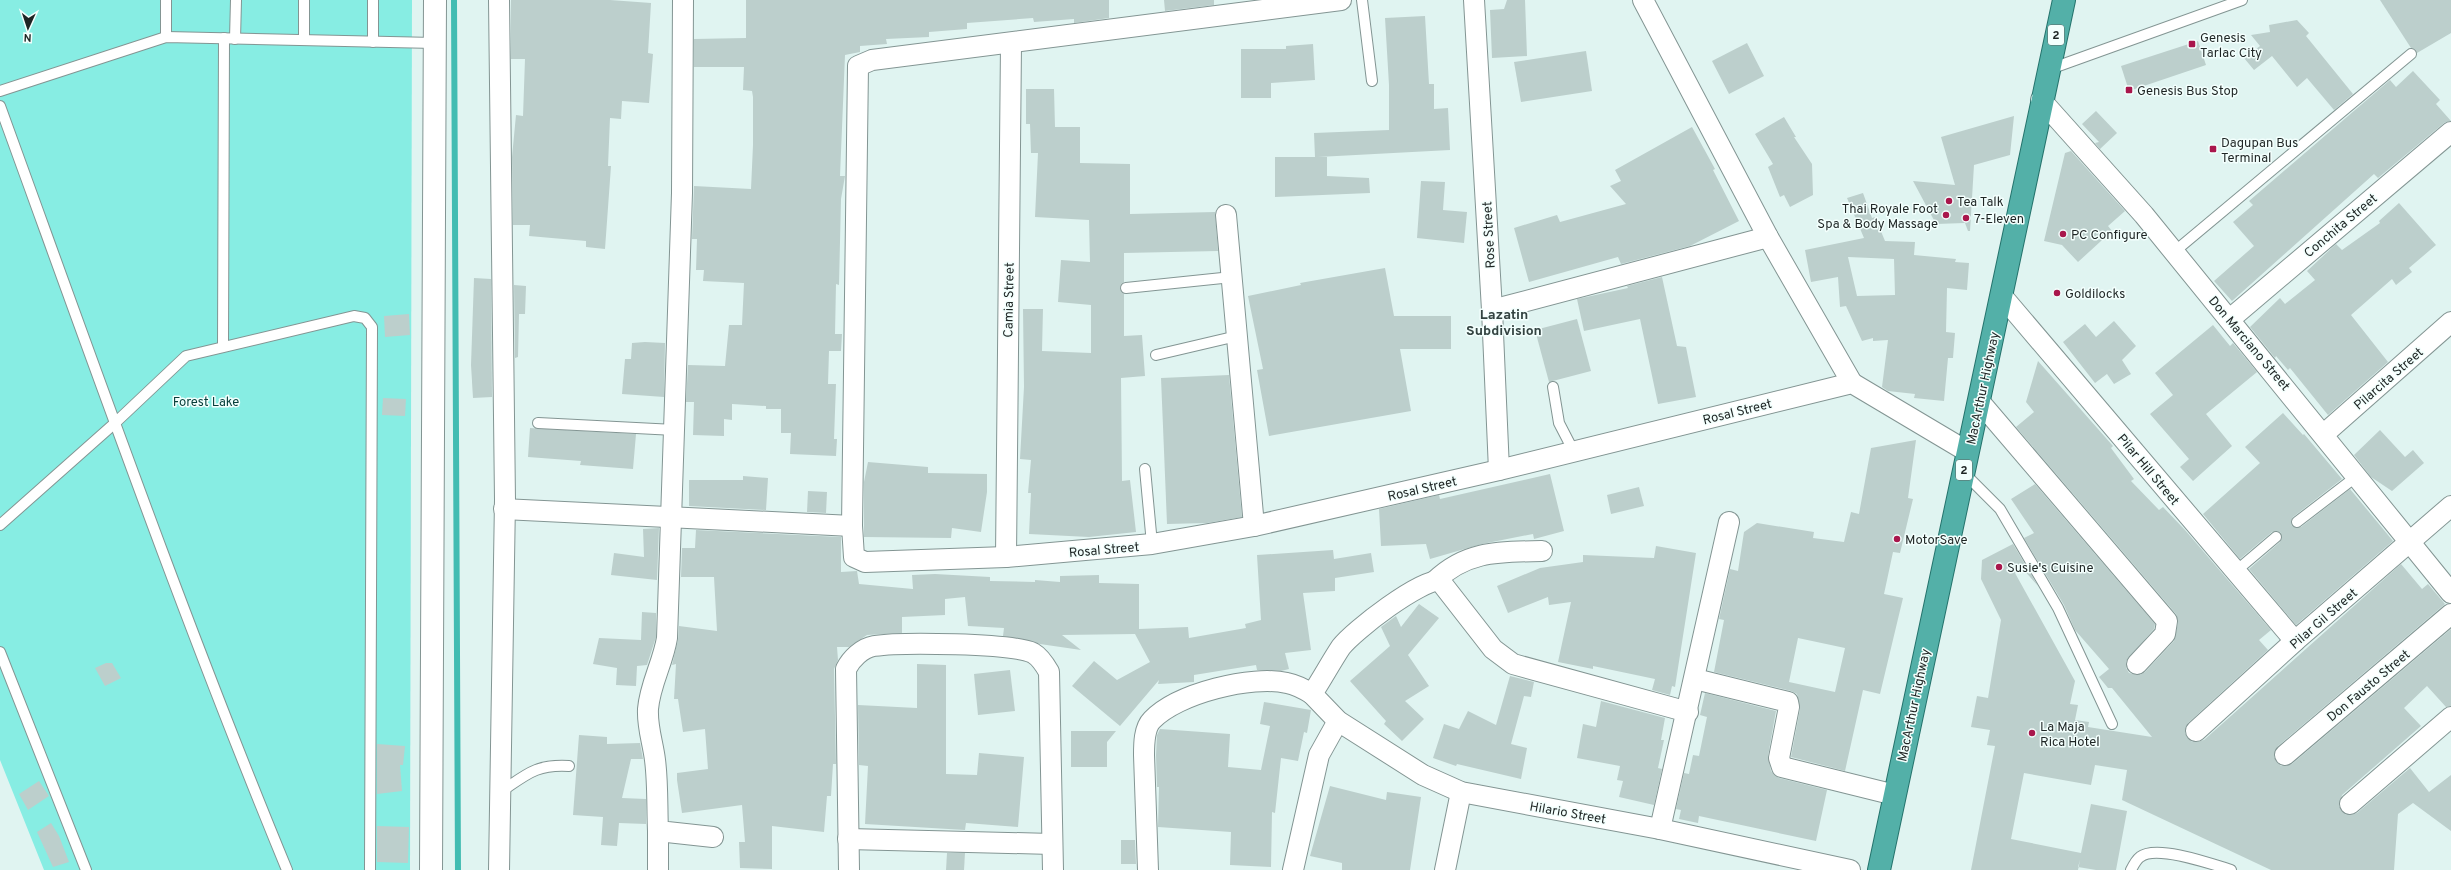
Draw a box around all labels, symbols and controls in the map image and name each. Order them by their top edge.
north arrow [8,8,48,48]
road number: 2 [2048,25,2064,45]
text: N [23,30,32,44]
place label: Genesis Tarlac City [2200,31,2262,62]
marker: Genesis Tarlac City [2187,39,2197,49]
place label: Genesis Bus Stop [2137,84,2238,100]
marker: Genesis Bus Stop [2124,85,2134,95]
place label: Dagupan Bus Terminal [2221,136,2298,167]
marker: Dagupan Bus Terminal [2208,144,2218,154]
street label: Conchita Street [2301,191,2381,262]
place label: Tea Talk [1957,195,2004,211]
marker: Tea Talk [1944,196,1954,206]
street label: Rose Street [1480,201,1500,269]
place label: Thai Royale Foot Spa & Body Massage [1817,202,1938,233]
marker: Thai Royale Foot Spa & Body Massage [1941,210,1951,220]
place label: 7-Eleven [1974,212,2024,228]
marker: 7-Eleven [1961,213,1971,223]
place label: PC Configure [2071,228,2148,244]
marker: PC Configure [2058,229,2068,239]
street label: Camia Street [1001,262,1019,338]
place label: Goldilocks [2065,287,2125,303]
marker: Goldilocks [2052,288,2062,298]
street label: Don Marciano Street [2204,294,2293,395]
district label: Lazatin Subdivision [1466,307,1542,340]
street label: MacArthur Highway [1964,330,2004,446]
street label: Pilarcita Street [2351,345,2427,414]
park label: Forest Lake [173,395,239,411]
street label: Rosal Street [1701,397,1774,429]
street label: Pilar Hill Street [2113,431,2182,509]
road number: 2 [1956,460,1972,480]
street label: Rosal Street [1386,474,1459,506]
place label: MotorSave [1905,533,1968,549]
marker: MotorSave [1892,534,1902,544]
street label: Rosal Street [1068,540,1140,562]
place label: Susie's Cuisine [2007,561,2093,577]
marker: Susie's Cuisine [1994,562,2004,572]
street label: Pilar Gil Street [2287,586,2362,653]
street label: MacArthur Highway [1895,647,1935,763]
street label: Don Fausto Street [2324,647,2414,726]
place label: La Maja Rica Hotel [2040,720,2100,751]
marker: La Maja Rica Hotel [2027,728,2037,738]
street label: Hilario Street [1528,799,1607,829]

